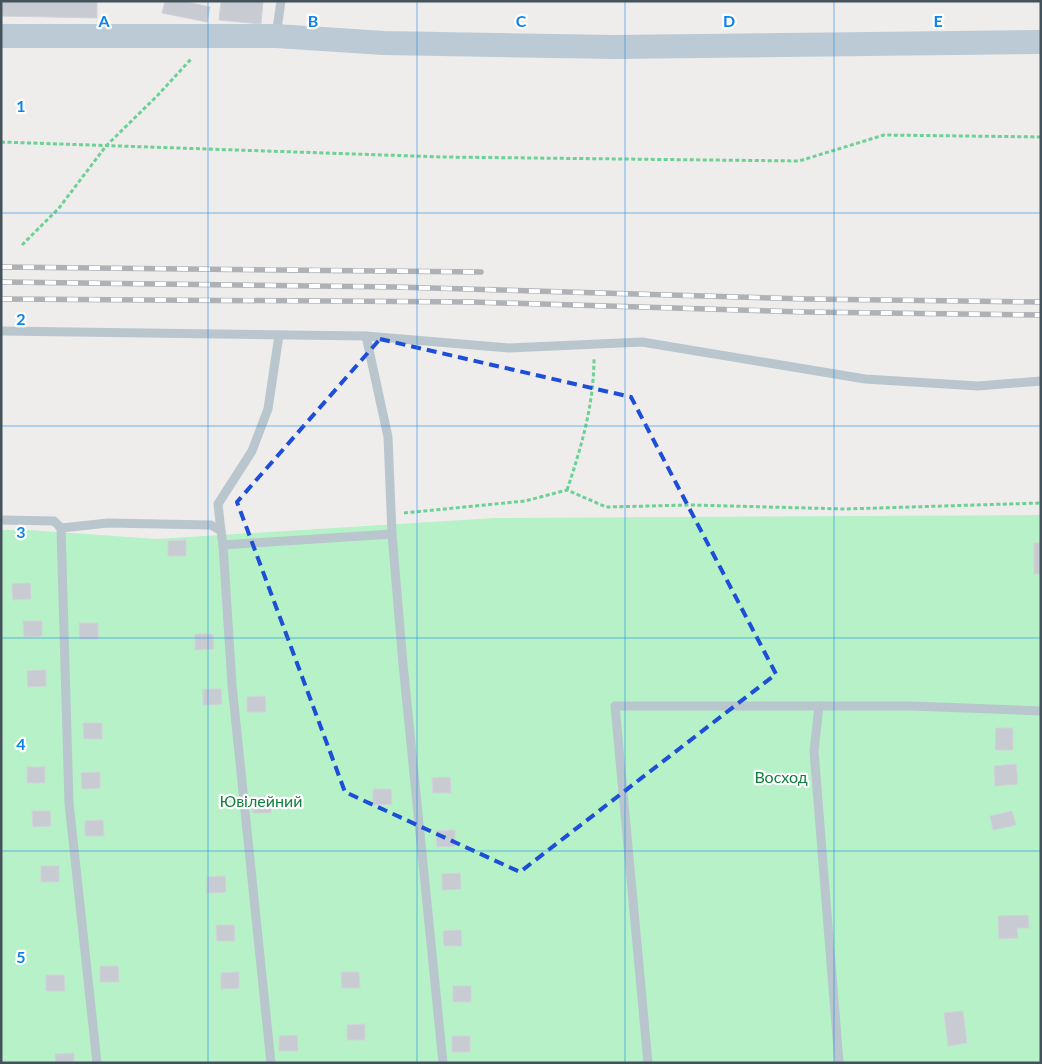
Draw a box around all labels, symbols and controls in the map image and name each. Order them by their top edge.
text: A [97,11,110,30]
text: B [308,11,318,30]
text: C [516,11,527,30]
text: D [723,11,735,30]
text: E [933,11,943,30]
text: 1 [16,96,26,115]
text: 2 [16,309,26,328]
text: 3 [16,522,26,541]
text: 4 [16,734,26,753]
park label: Восход [754,767,808,786]
park label: Ювілейний [220,791,302,810]
text: 5 [16,947,26,966]

